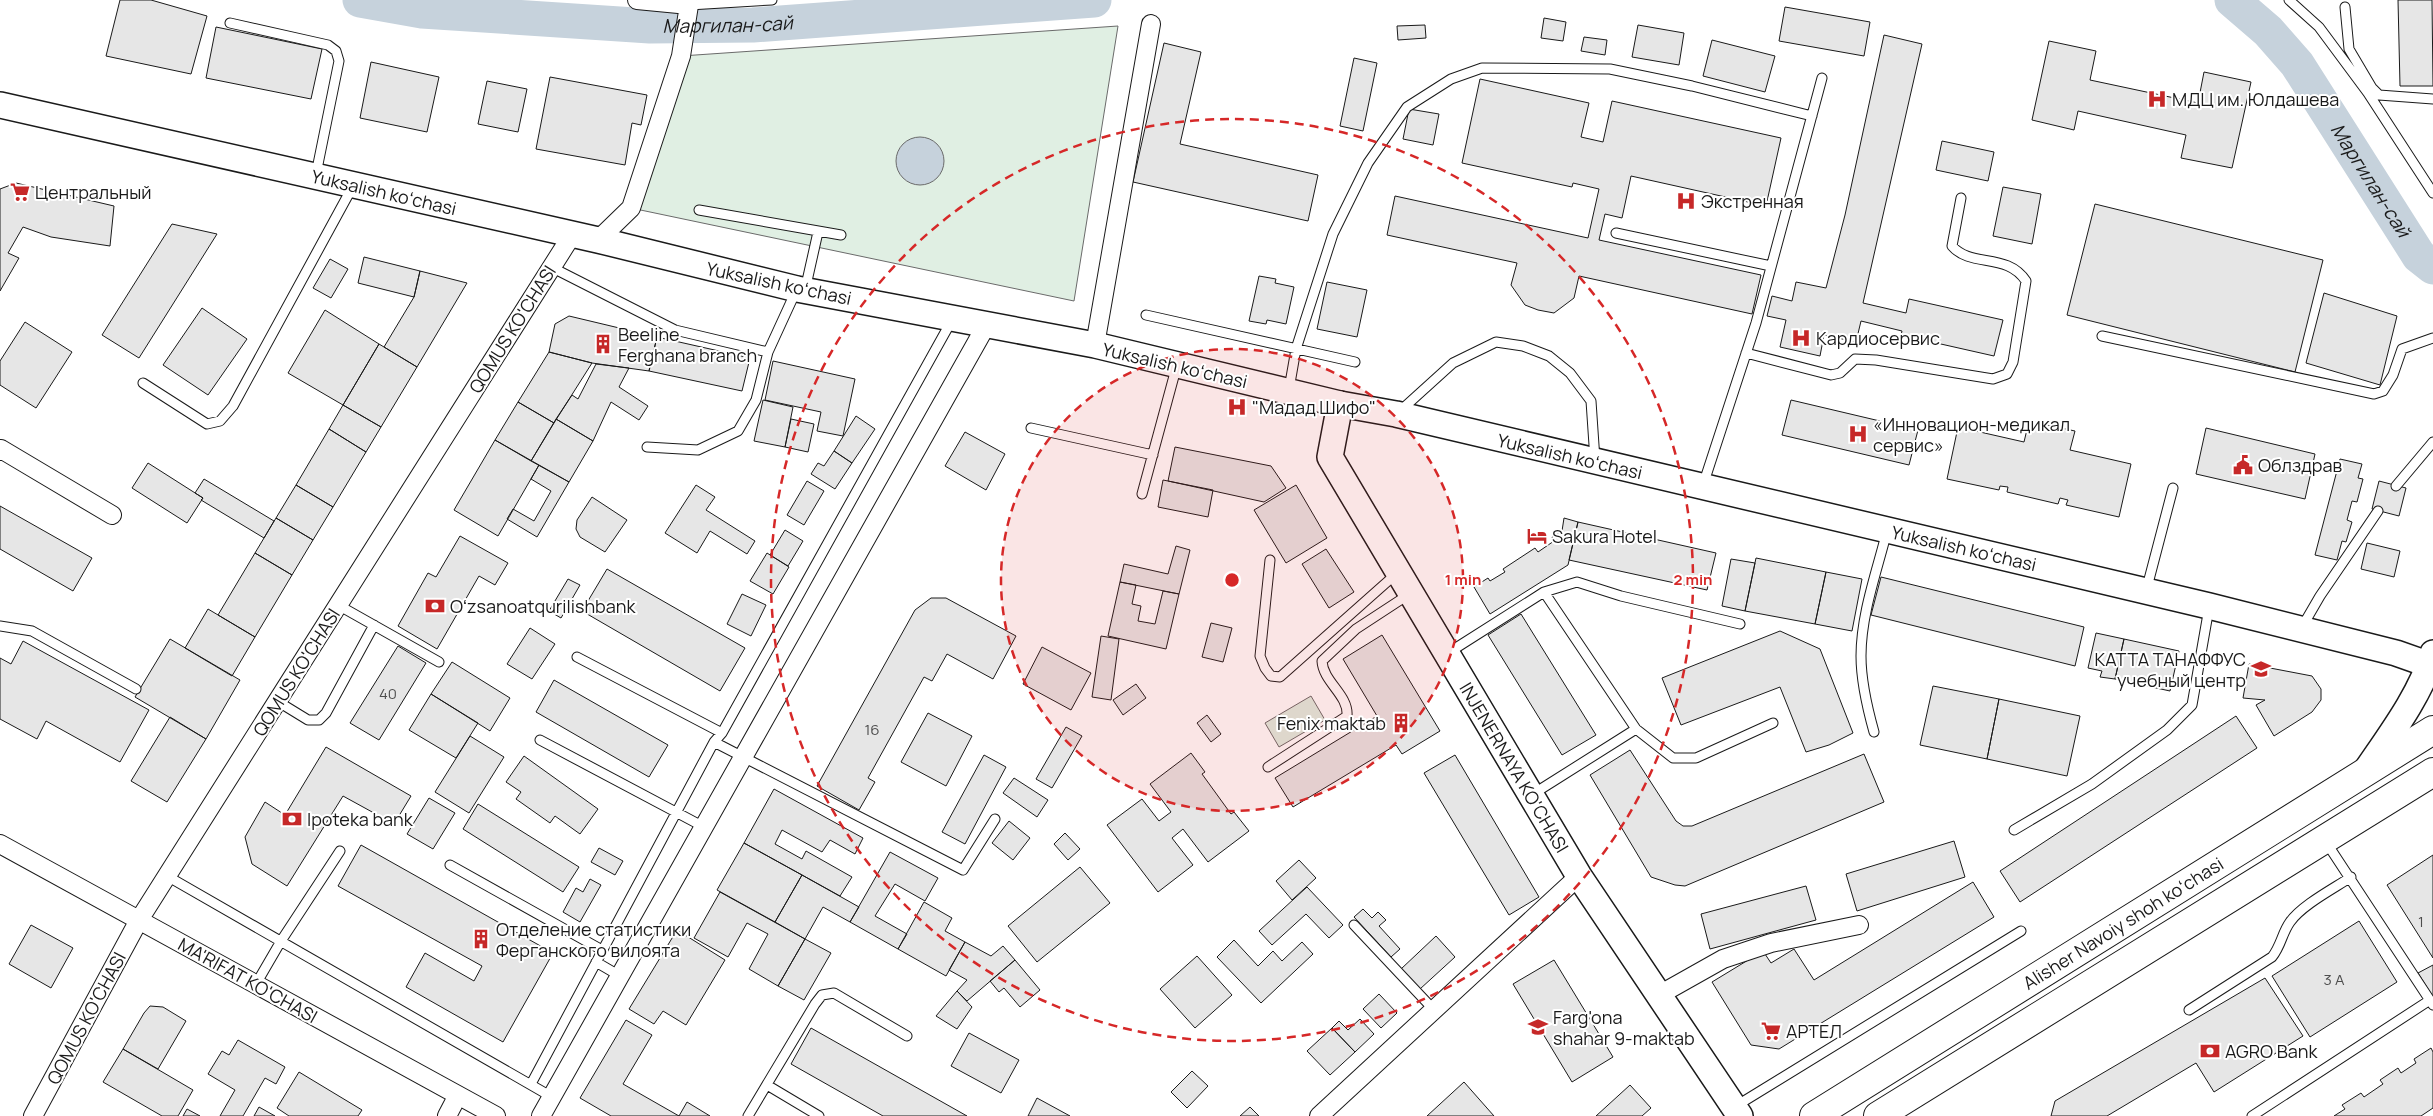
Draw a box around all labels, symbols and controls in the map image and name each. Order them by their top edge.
water label: Маргилан-сай [662,9,796,39]
place label: МДЦ им. Юлдашева [2172,87,2339,111]
hospital icon: МДЦ им. Юлдашева [2146,88,2168,110]
water label: Маргилан-сай [2325,118,2418,244]
street label: Yuksalish koʻchasi [309,164,459,220]
place label: Центральный [35,180,151,204]
supermarket icon: Центральный [9,181,31,203]
place label: Экстренная [1701,189,1804,213]
hospital icon: Экстренная [1675,190,1697,212]
street label: Yuksalish koʻchasi [704,256,854,310]
street label: QOMUS KO'CHASI [463,261,561,397]
place label: Beeline Ferghana branch [618,322,757,367]
place label: Кардиосервис [1816,326,1940,350]
hospital icon: Кардиосервис [1790,327,1812,349]
building icon: Beeline Ferghana branch [592,333,614,355]
street label: Yuksalish koʻchasi [1100,337,1250,393]
place label: "Мадад Шифо" [1252,395,1376,419]
hospital icon: "Мадад Шифо" [1226,396,1248,418]
place label: «Инновацион-медикал сервис» [1873,412,2070,457]
hospital icon: «Инновацион-медикал сервис» [1847,423,1869,445]
street label: Yuksalish koʻchasi [1495,428,1645,484]
place label: Облздрав [2258,453,2342,477]
public building icon: Облздрав [2232,454,2254,476]
street label: Yuksalish koʻchasi [1889,520,2039,576]
place label: Sakura Hotel [1552,524,1657,548]
hotel icon: Sakura Hotel [1526,525,1548,547]
text: 1 min [1445,569,1481,590]
text: 2 min [1673,569,1713,590]
centre of rings [1223,571,1241,589]
place label: Oʻzsanoatqurilishbank [450,594,636,618]
bank icon: Oʻzsanoatqurilishbank [424,595,446,617]
street label: QOMUS KO'CHASI [247,604,345,740]
place label: КАТТА ТАНАФФУС учебный центр [2095,647,2246,692]
school or university icon: КАТТА ТАНАФФУС учебный центр [2250,658,2272,680]
street label: INJENERNAYA KO'CHASI [1455,678,1574,857]
house number: 40 [379,683,397,704]
place label: Fenix maktab [1277,711,1386,735]
building icon: Fenix maktab [1390,712,1412,734]
house number: 16 [864,719,880,740]
place label: Ipoteka bank [307,807,414,831]
bank icon: Ipoteka bank [281,808,303,830]
street label: Alisher Navoiy shoh koʻchasi [2018,851,2228,995]
house number: 1 [2418,911,2424,932]
place label: Отделение статистики Ферганского вилоята [496,917,691,962]
building icon: Отделение статистики Ферганского вилоята [470,928,492,950]
street label: MA'RIFAT KO'CHASI [174,932,322,1028]
street label: QOMUS KO'CHASI [41,948,131,1088]
house number: 3 A [2324,969,2345,990]
place label: Farg'ona shahar 9-maktab [1553,1005,1695,1050]
school or university icon: Farg'ona shahar 9-maktab [1527,1016,1549,1038]
place label: АРТЕЛ [1786,1019,1842,1043]
supermarket icon: АРТЕЛ [1760,1020,1782,1042]
place label: AGRO Bank [2225,1039,2318,1063]
bank icon: AGRO Bank [2199,1040,2221,1062]

